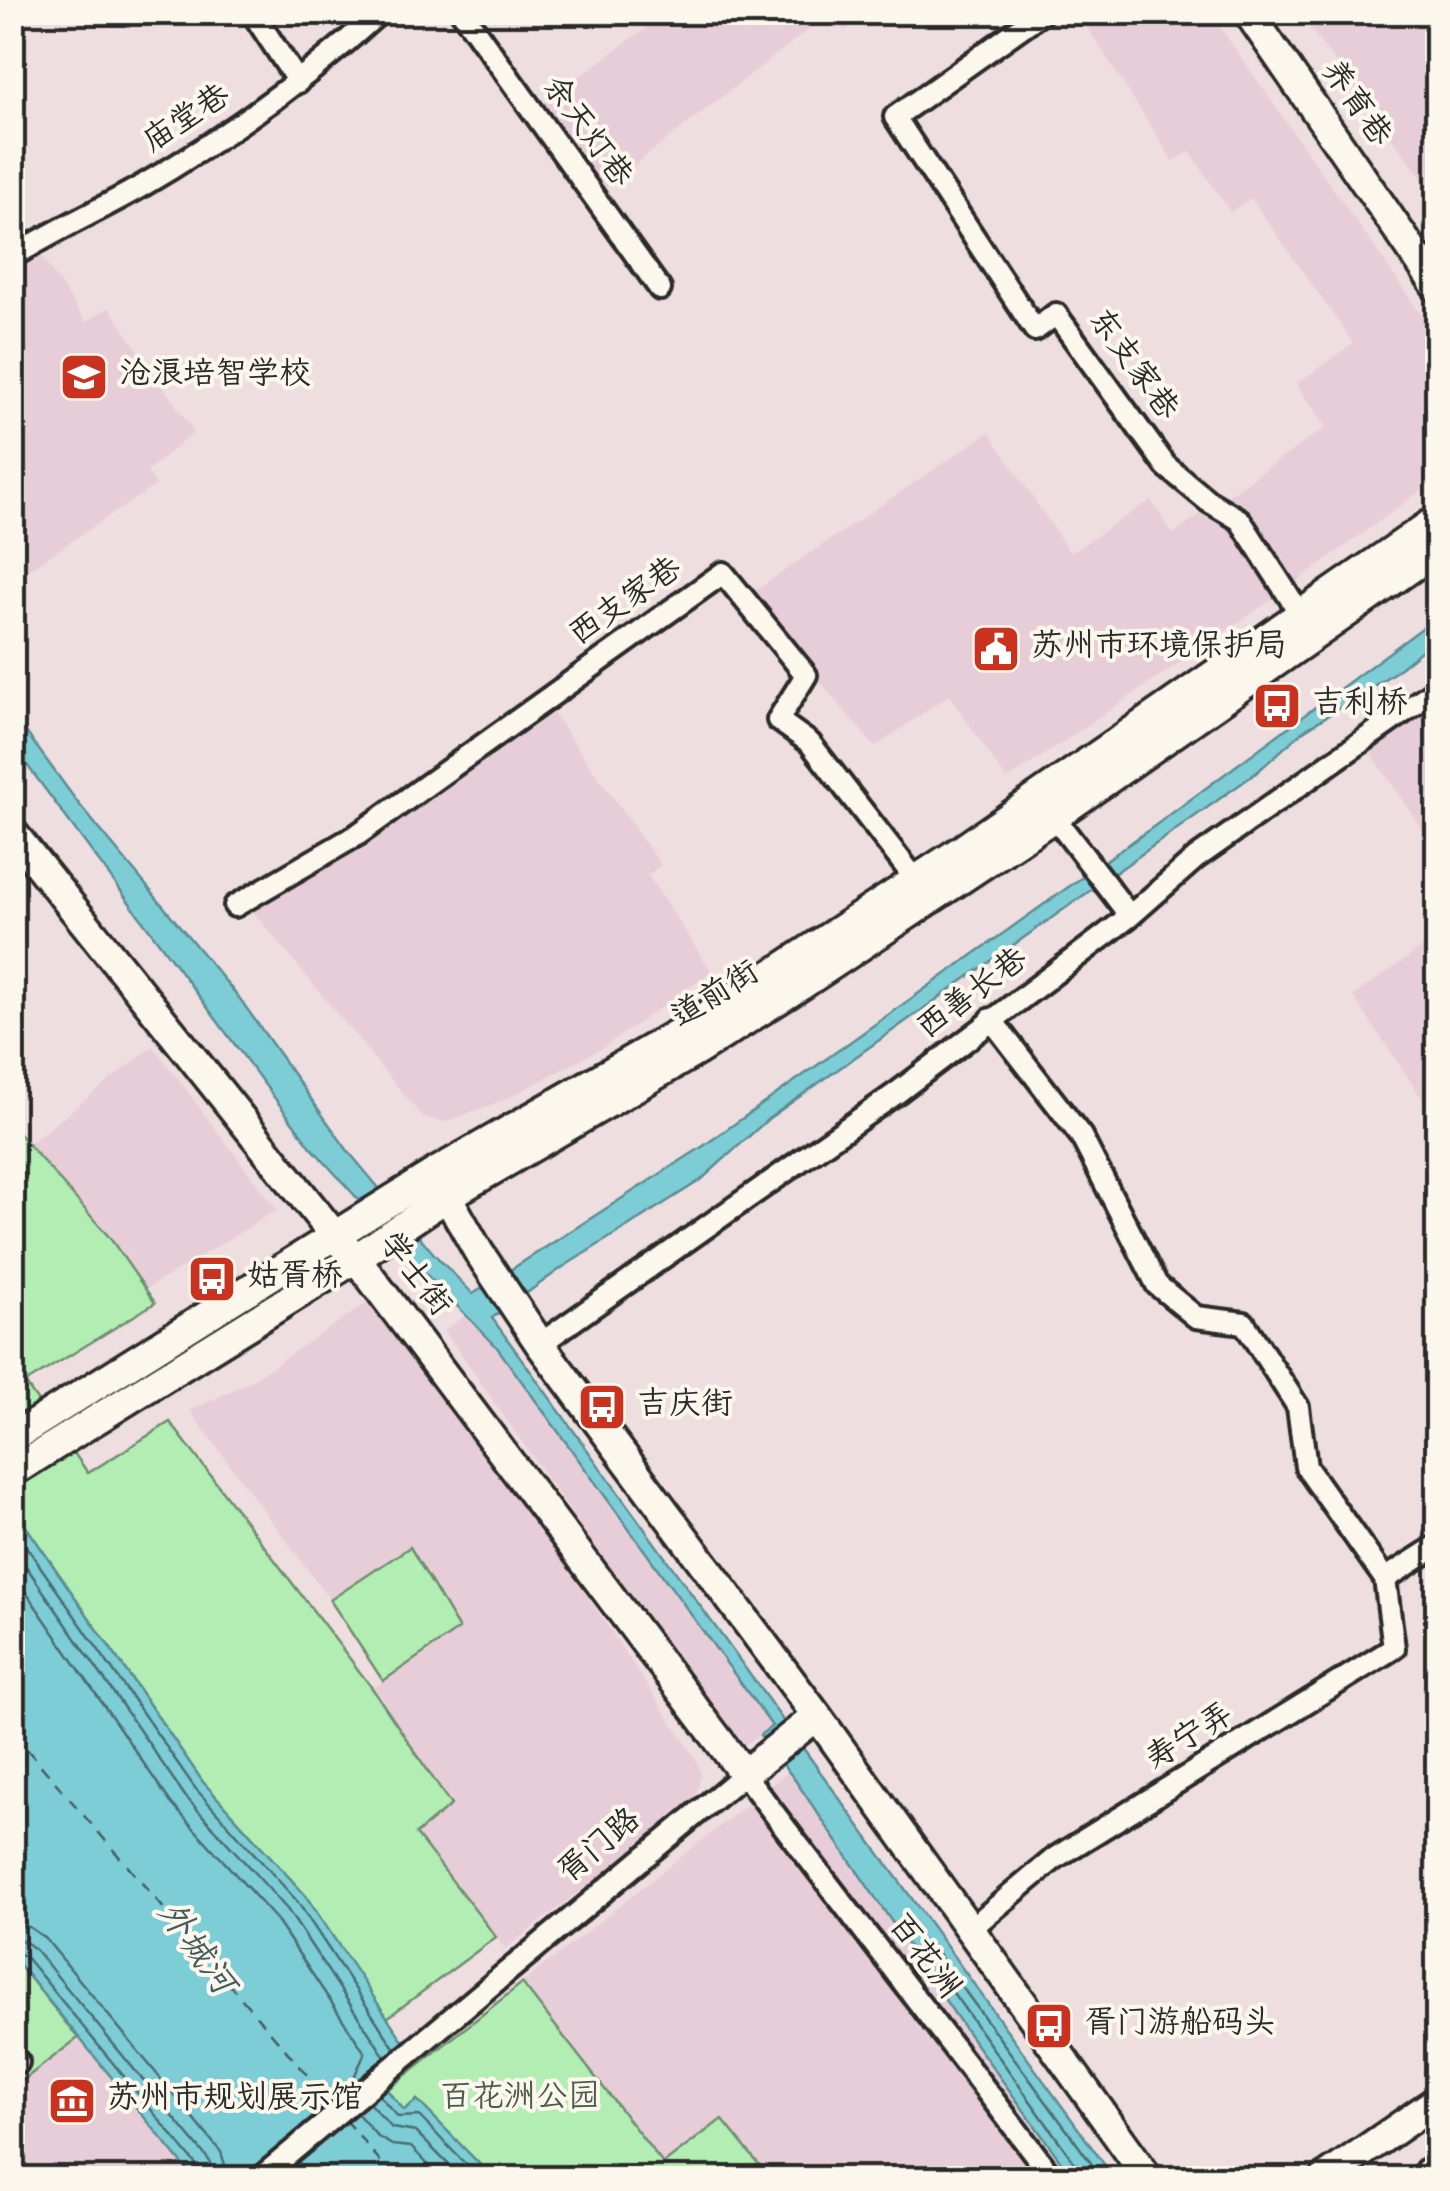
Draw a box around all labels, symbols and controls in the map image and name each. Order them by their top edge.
street label: 养育巷 [1311,54,1399,155]
street label: 余天灯巷 [532,69,640,196]
street label: 庙堂巷 [136,77,239,163]
street label: 东支家巷 [1078,302,1186,429]
school or university icon: 沧浪培智学校 [58,351,110,403]
place label: 沧浪培智学校 [119,357,311,396]
street label: 西支家巷 [563,550,690,656]
public building icon: 苏州市环境保护局 [970,623,1022,675]
place label: 苏州市环境保护局 [1031,628,1287,668]
bus stop icon: 吉利桥 [1251,680,1303,732]
place label: 吉利桥 [1312,685,1408,725]
street label: 西善长巷 [910,941,1037,1050]
street label: 道前街 [665,954,768,1039]
street label: 学士街 [368,1226,458,1326]
bus stop icon: 姑胥桥 [186,1253,238,1305]
place label: 姑胥桥 [247,1259,343,1298]
bus stop icon: 吉庆街 [576,1381,628,1433]
place label: 吉庆街 [637,1386,733,1426]
street label: 寿宁弄 [1139,1696,1242,1781]
street label: 胥门路 [551,1801,650,1893]
water label: 外城河 [146,1894,245,2009]
street label: 百花洲 [878,1908,967,2008]
bus stop icon: 胥门游船码头 [1023,2000,1075,2052]
place label: 胥门游船码头 [1084,2005,1276,2045]
museum icon: 苏州市规划展示馆 [46,2075,98,2127]
place label: 苏州市规划展示馆 [107,2080,363,2120]
park label: 百花洲公园 [440,2080,600,2119]

